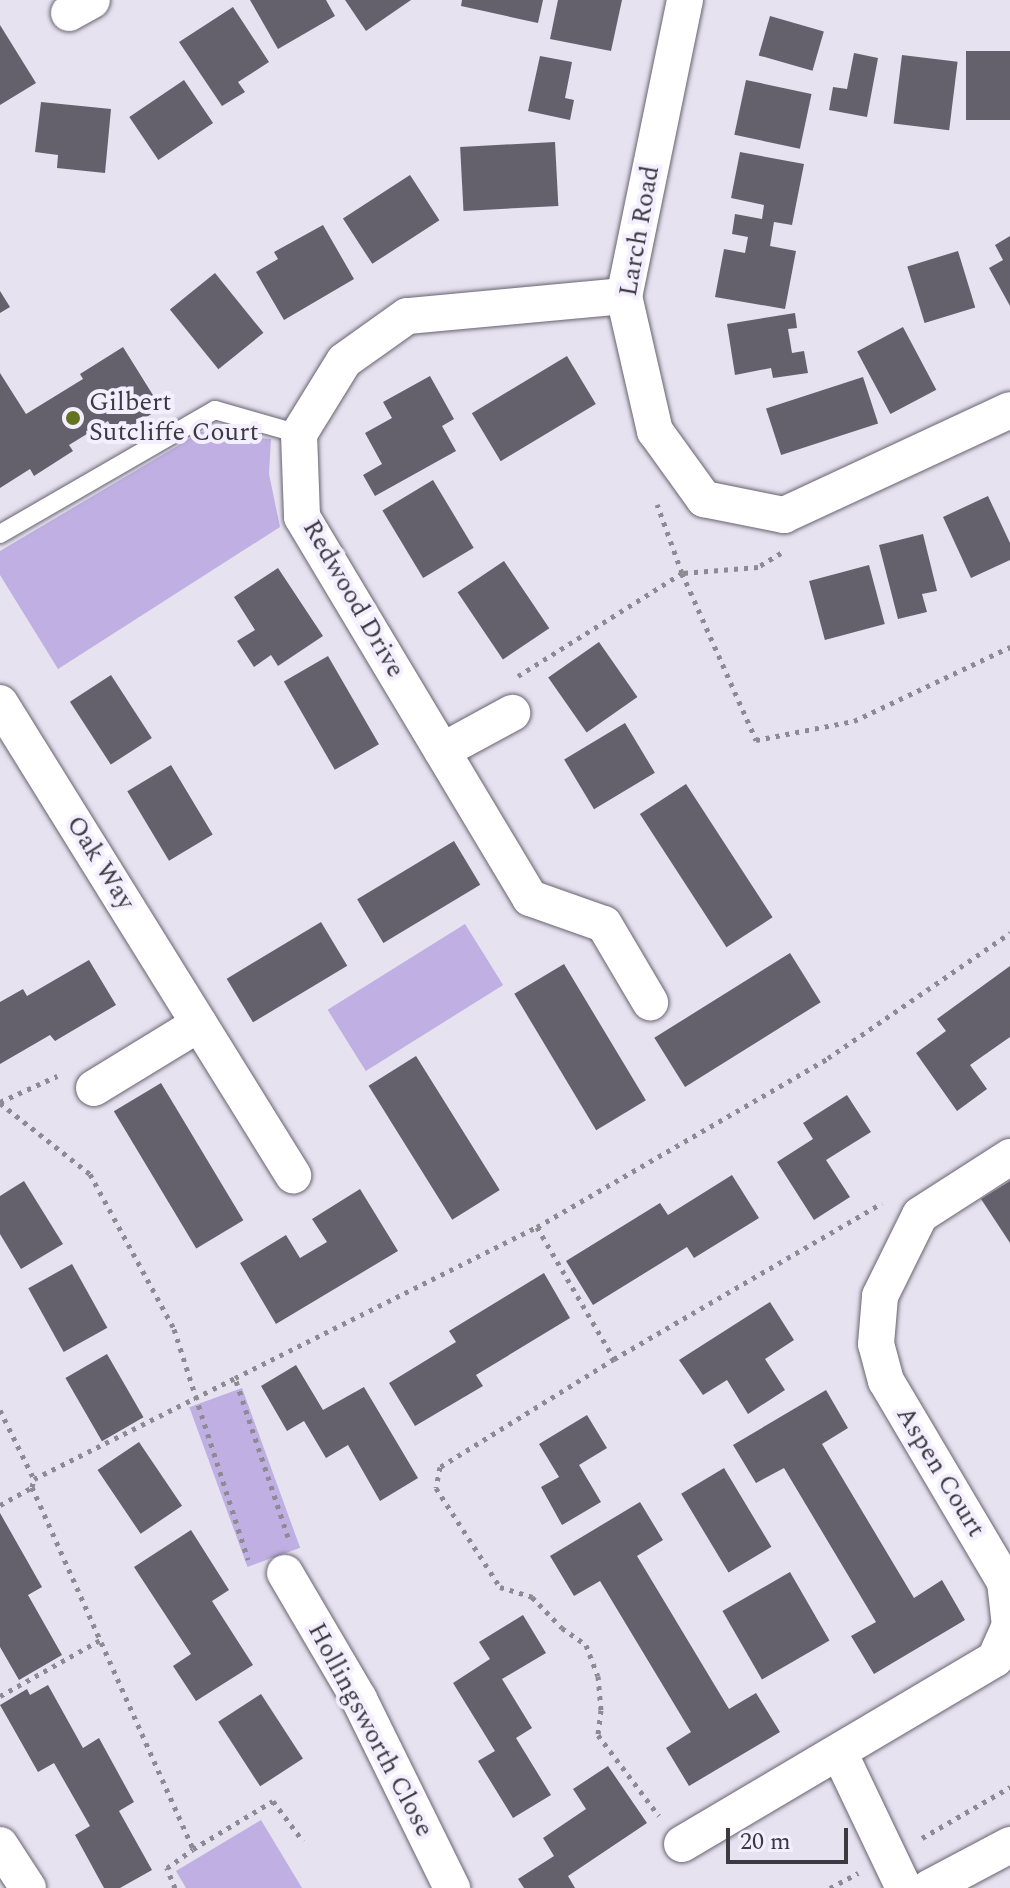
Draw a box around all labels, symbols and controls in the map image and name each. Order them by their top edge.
street label: Larch Road [613,163,667,299]
place label: Gilbert Sutcliffe Court [89,387,259,448]
marker: Gilbert Sutcliffe Court [64,409,82,427]
street label: Redwood Drive [295,515,411,683]
street label: Oak Way [59,810,141,916]
street label: Aspen Court [889,1401,991,1543]
street label: Hollingsworth Close [300,1618,440,1842]
scale bar [730,1812,852,1862]
text: 20 m [740,1824,791,1860]

